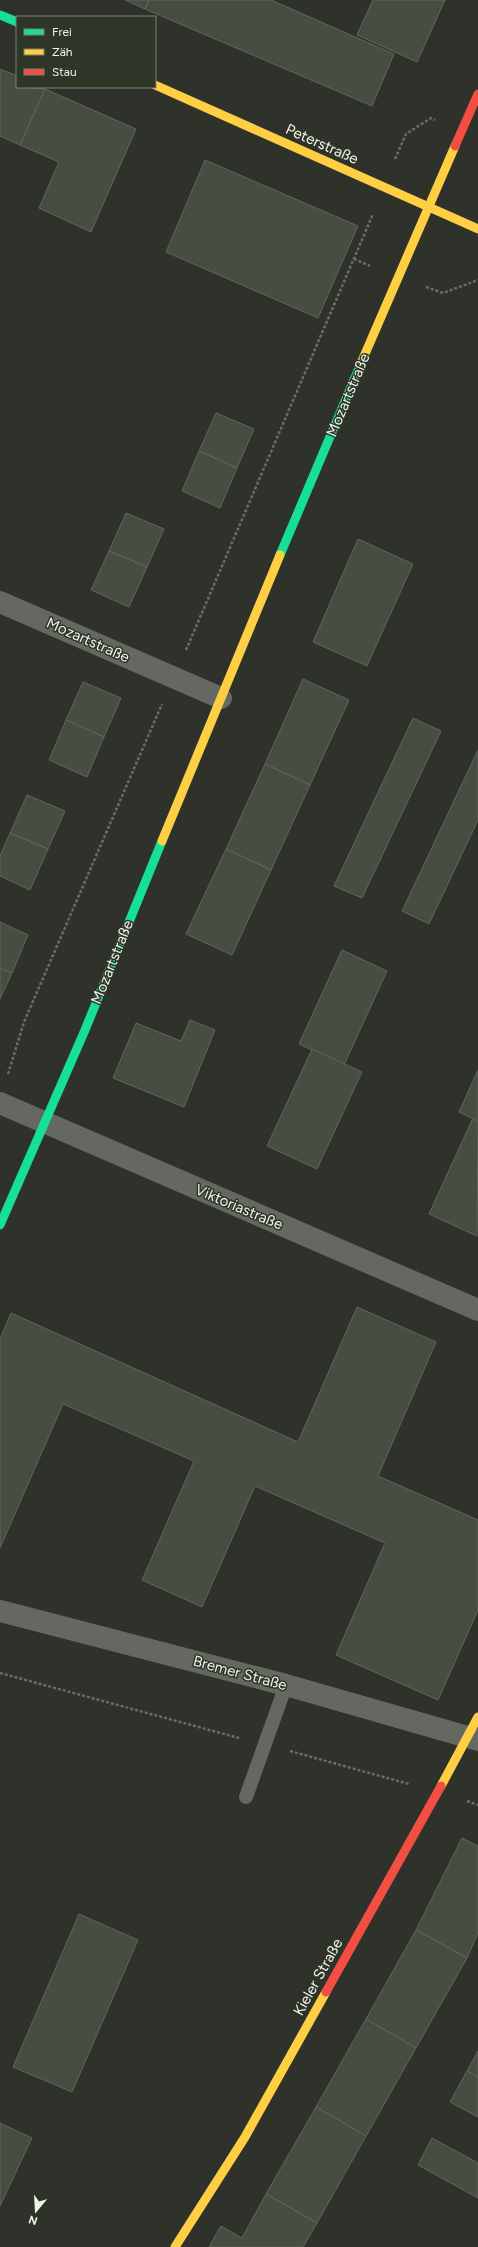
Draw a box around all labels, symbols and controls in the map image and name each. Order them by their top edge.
legend [16,16,156,88]
text: Frei [52,25,72,39]
text: Zäh [52,45,73,59]
text: Stau [52,65,77,79]
street label: Peterstraße [283,120,361,168]
street label: Mozartstraße [322,350,374,440]
street label: Mozartstraße [44,614,132,666]
street label: Mozartstraße [87,917,137,1007]
street label: Viktoriastraße [192,1180,286,1234]
street label: Bremer Straße [191,1652,289,1694]
street label: Kieler Straße [289,1935,347,2019]
north arrow [16,2191,56,2231]
text: N [27,2213,39,2228]

